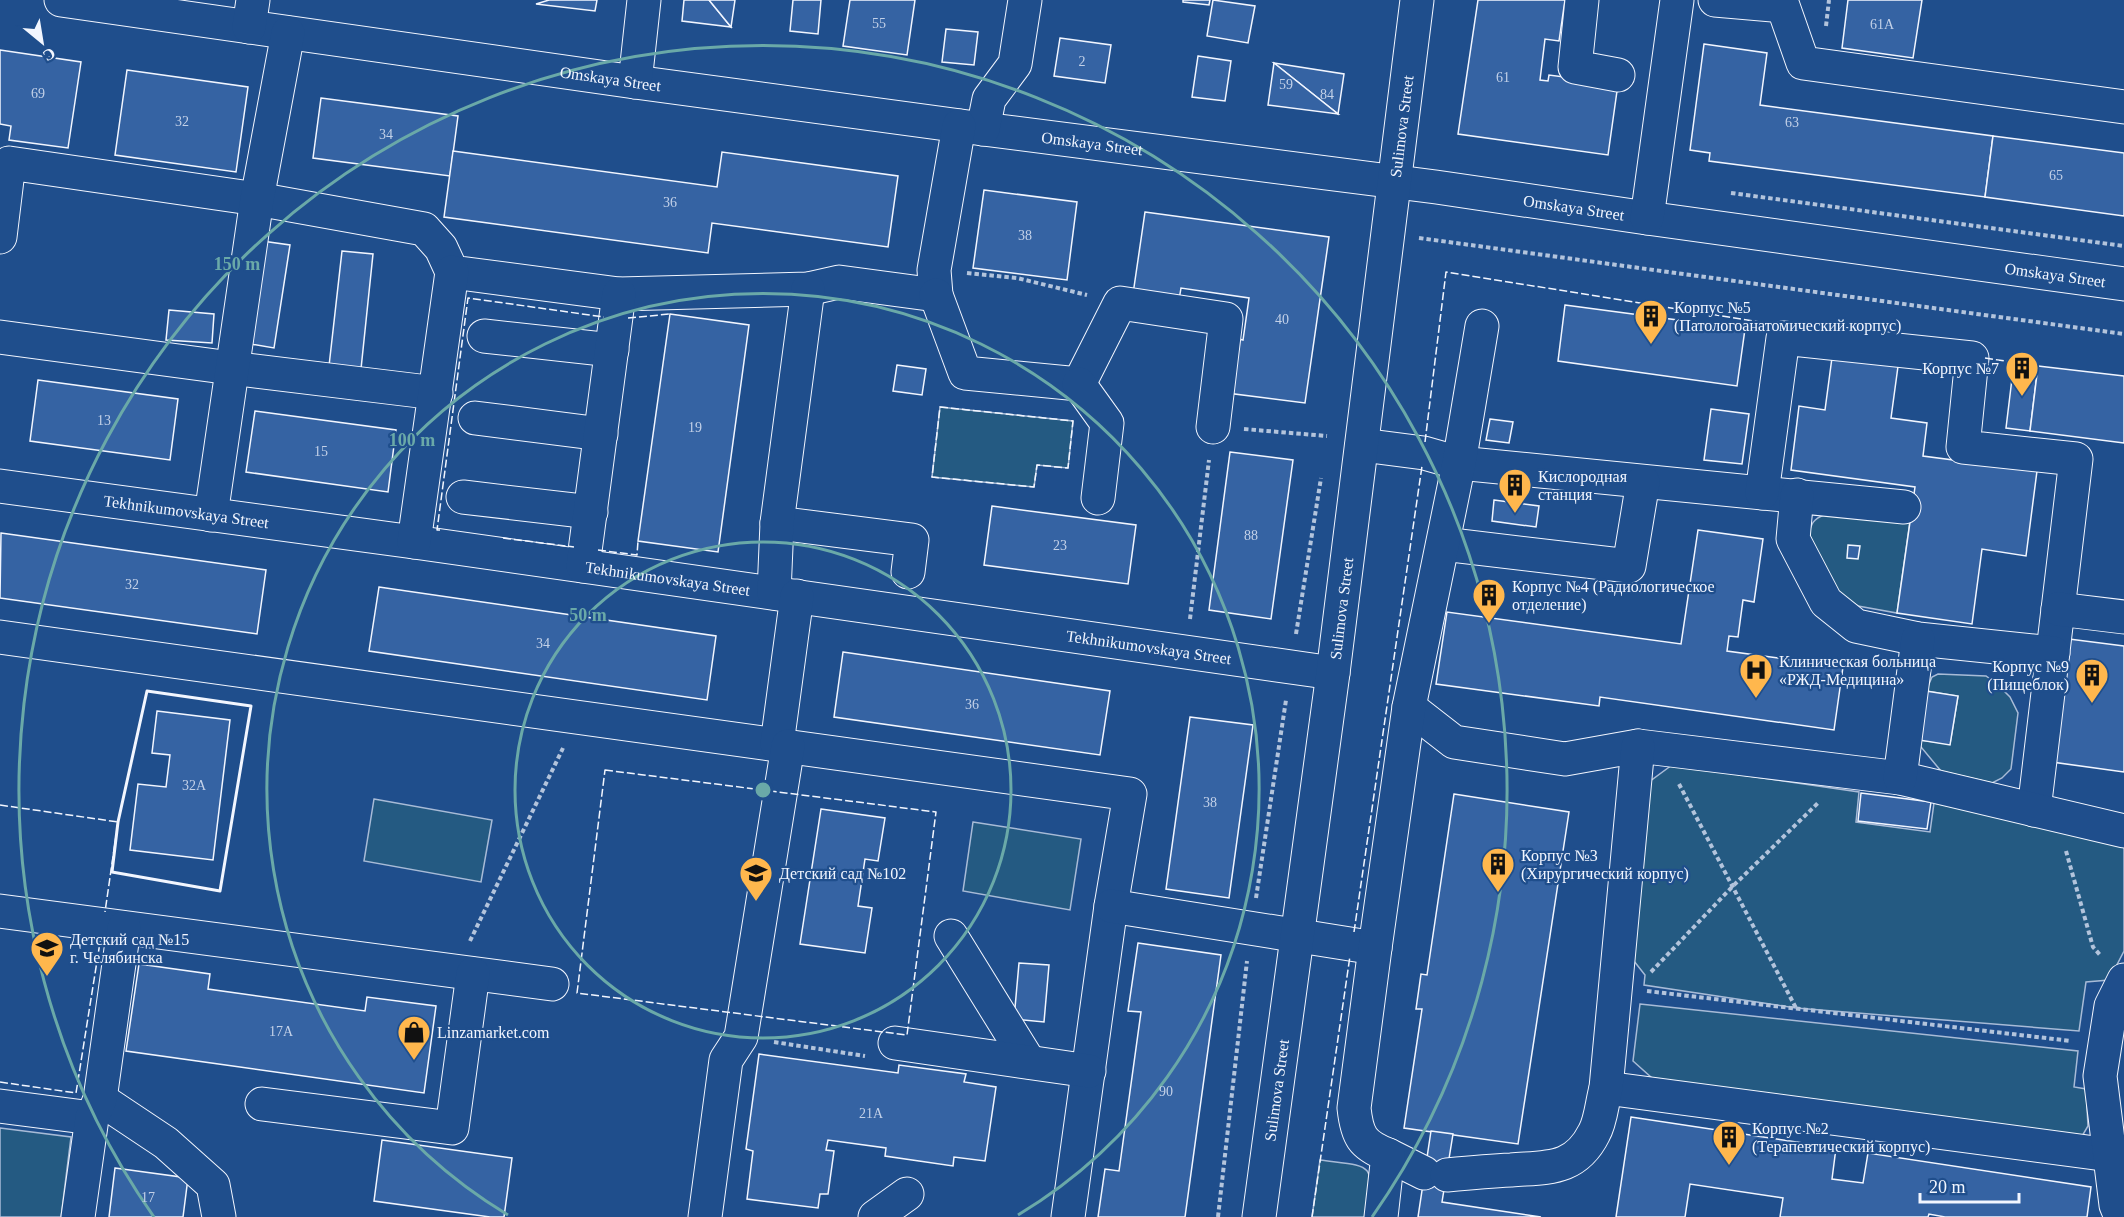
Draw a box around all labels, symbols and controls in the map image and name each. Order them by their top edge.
north arrow [12,12,72,72]
house number: 55 [872,16,886,31]
house number: 61А [1870,17,1895,32]
text: С [40,44,59,65]
house number: 2 [1079,54,1086,69]
street label: Omskaya Street [559,63,662,94]
house number: 61 [1496,70,1510,85]
street label: Sulimova Street [1387,74,1417,178]
house number: 59 [1279,77,1293,92]
house number: 69 [31,86,45,101]
house number: 84 [1320,87,1334,102]
house number: 32 [175,114,189,129]
house number: 63 [1785,115,1799,130]
house number: 34 [379,127,393,142]
street label: Omskaya Street [1040,129,1144,158]
house number: 65 [2049,168,2063,183]
street label: Omskaya Street [1522,192,1626,224]
house number: 36 [663,195,677,210]
house number: 38 [1018,228,1032,243]
text: 150 m [214,254,260,274]
street label: Omskaya Street [2003,260,2107,290]
building icon: Корпус №5 (Патологоанатомический корпус) [1633,298,1669,345]
place label: Корпус №5 (Патологоанатомический корпус) [1674,299,1901,335]
house number: 40 [1275,312,1289,327]
building icon: Корпус №7 [2004,350,2040,397]
place label: Корпус №7 [1922,360,1999,378]
house number: 13 [97,413,111,428]
house number: 19 [688,420,702,435]
text: 100 m [389,430,435,450]
house number: 15 [314,444,328,459]
building icon: Кислородная станция [1497,467,1533,514]
place label: Кислородная станция [1538,468,1628,504]
street label: Tekhnikumovskaya Street [103,492,270,531]
house number: 88 [1244,528,1258,543]
house number: 23 [1053,538,1067,553]
street label: Sulimova Street [1327,556,1356,661]
street label: Tekhnikumovskaya Street [584,558,752,599]
house number: 32 [125,577,139,592]
building icon: Корпус №4 (Радиологическое отделение) [1471,577,1507,624]
place label: Корпус №4 (Радиологическое отделение) [1512,578,1715,614]
text: 50 m [569,605,607,625]
street label: Tekhnikumovskaya Street [1065,627,1233,667]
house number: 34 [536,636,550,651]
hospital icon: Клиническая больница «РЖД-Медицина» [1738,652,1774,699]
place label: Клиническая больница «РЖД-Медицина» [1779,653,1936,689]
building icon: Корпус №9 (Пищеблок) [2074,657,2110,704]
place label: Корпус №9 (Пищеблок) [1987,658,2069,694]
house number: 36 [965,697,979,712]
house number: 32А [182,778,207,793]
centre of rings [753,780,773,800]
house number: 38 [1203,795,1217,810]
building icon: Корпус №3 (Хирургический корпус) [1480,846,1516,893]
place label: Корпус №3 (Хирургический корпус) [1521,847,1689,883]
school or university icon: Детский сад №102 [738,855,774,902]
place label: Детский сад №102 [779,865,906,883]
school or university icon: Детский сад №15 г. Челябинска [29,930,65,977]
place label: Детский сад №15 г. Челябинска [70,931,189,966]
shop icon: Linzamarket.com [396,1014,432,1061]
house number: 17А [269,1024,294,1039]
place label: Linzamarket.com [437,1024,550,1041]
street label: Sulimova Street [1261,1038,1292,1142]
house number: 90 [1159,1084,1173,1099]
house number: 21А [859,1106,884,1121]
building icon: Корпус №2 (Терапевтический корпус) [1711,1119,1747,1166]
place label: Корпус №2 (Терапевтический корпус) [1752,1120,1930,1156]
scale bar [1920,1166,2019,1204]
text: 20 m [1929,1177,1966,1197]
house number: 17 [141,1190,155,1205]

